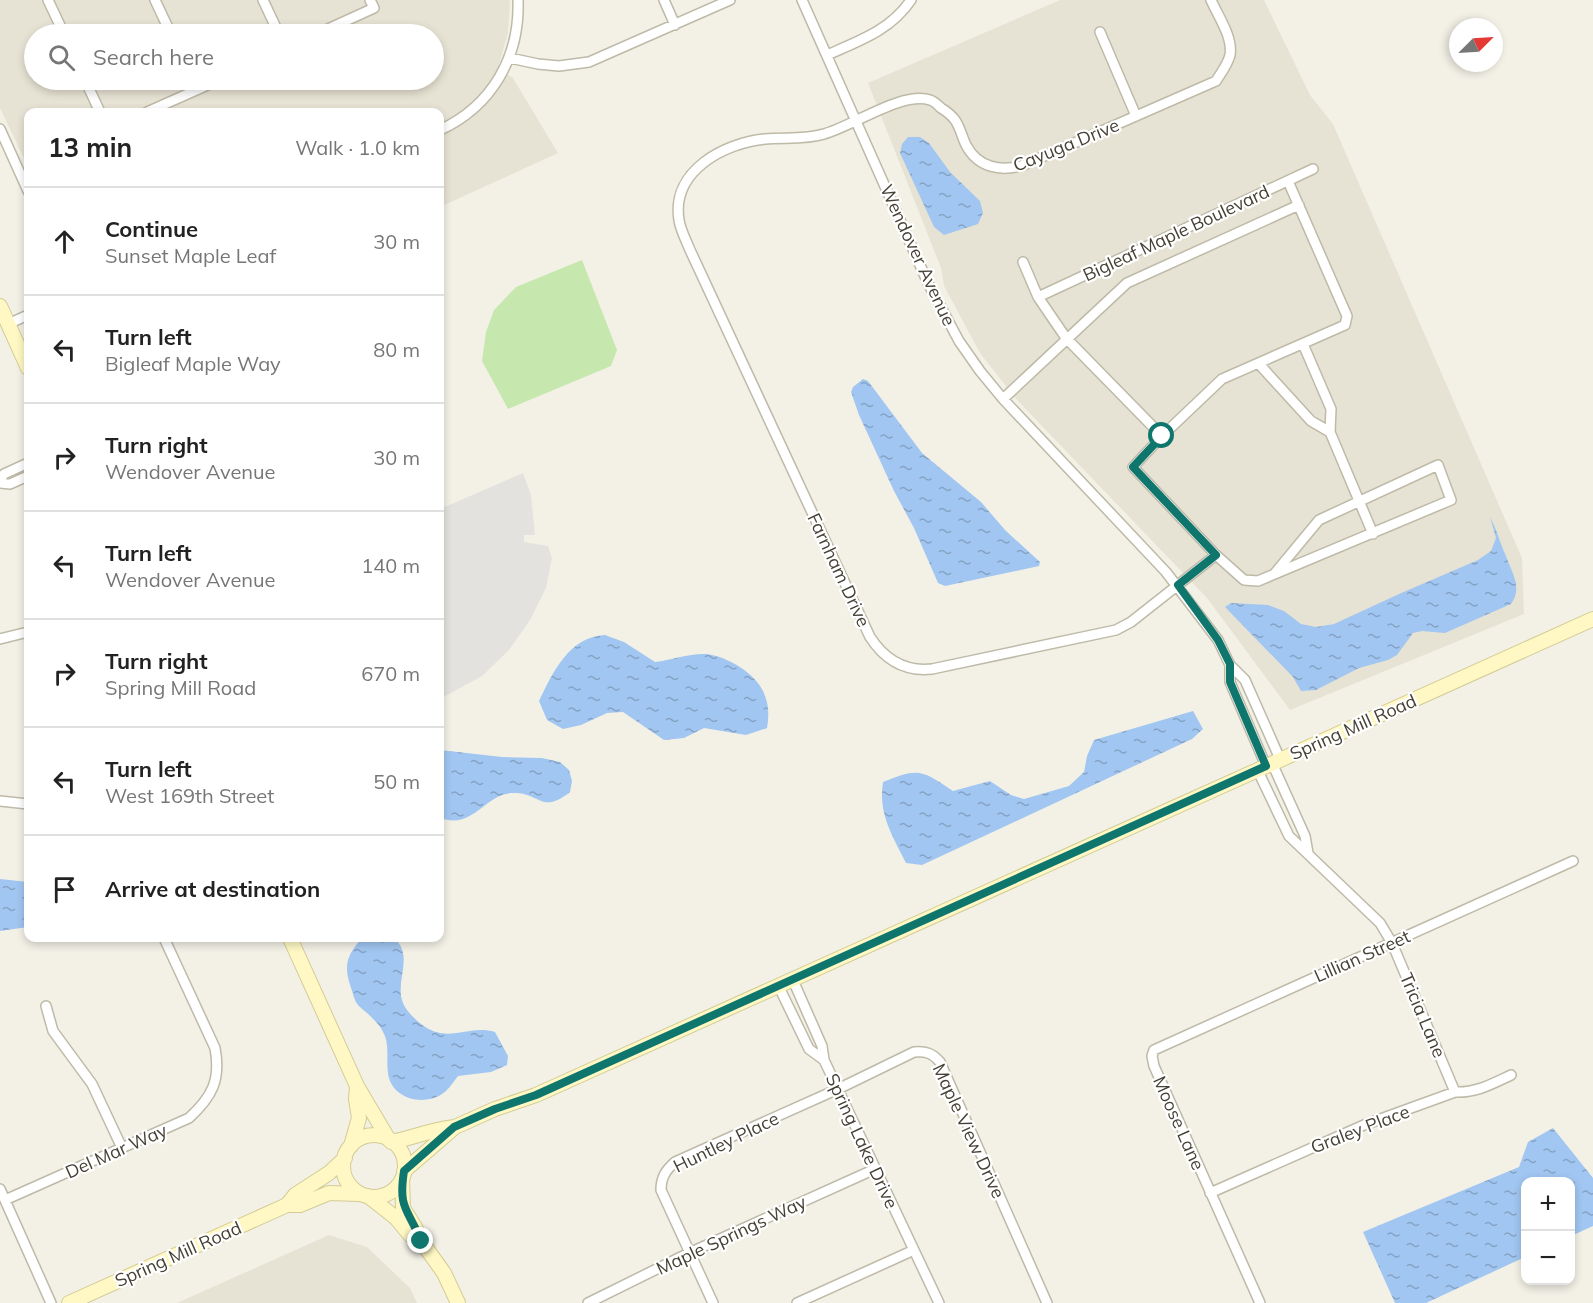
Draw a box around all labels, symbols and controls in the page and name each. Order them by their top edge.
north arrow [1449,18,1503,72]
search box [24,24,444,90]
icon: search [45,41,78,74]
text: Search here [93,43,214,71]
street label: Cayuga Drive [1010,113,1122,177]
text: 13 min [48,131,132,164]
text: Walk · 1.0 km [295,135,420,160]
street label: Bigleaf Maple Boulevard [1079,180,1273,286]
street label: Wendover Avenue [875,181,961,329]
text: Continue [105,215,198,243]
icon: ahead [48,225,81,258]
text: 30 m [373,229,420,254]
text: Sunset Maple Leaf [105,243,276,268]
text: Turn left [105,323,192,351]
icon: left [48,333,81,366]
text: 80 m [373,337,420,362]
text: Bigleaf Maple Way [105,351,281,376]
route start [1148,422,1174,448]
text: Turn right [105,431,208,459]
icon: right [48,441,81,474]
text: 30 m [373,445,420,470]
text: Wendover Avenue [105,459,275,484]
street label: Farnham Drive [803,509,875,631]
text: Turn left [105,539,192,567]
icon: left [48,549,81,582]
text: 140 m [361,553,420,578]
text: Wendover Avenue [105,567,275,592]
text: Turn right [105,647,208,675]
icon: right [48,657,81,690]
text: 670 m [361,661,420,686]
text: Spring Mill Road [105,675,256,700]
street label: Spring Mill Road [1286,689,1420,765]
text: Turn left [105,755,192,783]
icon: left [48,765,81,798]
text: 50 m [373,769,420,794]
text: West 169th Street [105,783,274,808]
icon: arrive [48,873,81,906]
text: Arrive at destination [105,875,320,903]
street label: Lillian Street [1310,925,1414,987]
street label: Tricia Lane [1395,969,1451,1061]
street label: Maple View Drive [928,1060,1010,1202]
street label: Spring Lake Drive [821,1070,903,1212]
street label: Moose Lane [1148,1072,1210,1174]
street label: Graley Place [1307,1100,1413,1158]
street label: Huntley Place [669,1107,783,1177]
street label: Del Mar Way [62,1118,171,1184]
map controls [1521,1177,1575,1285]
button: + [1521,1177,1575,1231]
street label: Maple Springs Way [652,1190,810,1280]
street label: Spring Mill Road [111,1216,245,1292]
route end [407,1227,433,1253]
button: − [1521,1231,1575,1285]

